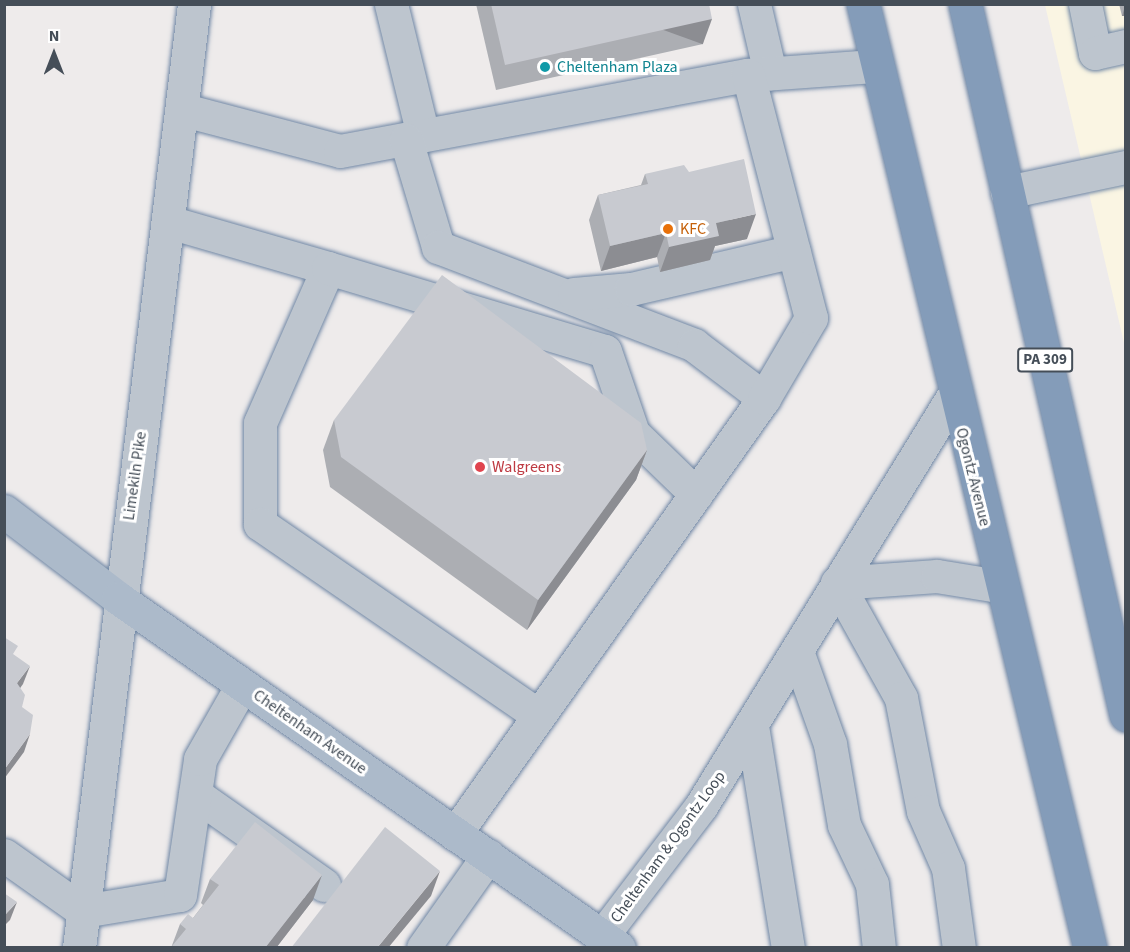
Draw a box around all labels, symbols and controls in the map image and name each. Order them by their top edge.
north arrow [24,24,84,84]
text: N [49,25,59,47]
place label: Cheltenham Plaza [557,57,678,77]
marker: Cheltenham Plaza [538,60,552,74]
place label: KFC [680,219,706,239]
marker: KFC [661,222,675,236]
road number: PA 309 [1016,348,1074,372]
street label: Ogontz Avenue [952,426,994,528]
street label: Limekiln Pike [119,430,151,522]
place label: Walgreens [492,457,561,477]
marker: Walgreens [473,460,487,474]
street label: Cheltenham Avenue [249,686,371,778]
street label: Cheltenham & Ogontz Loop [606,767,730,927]

